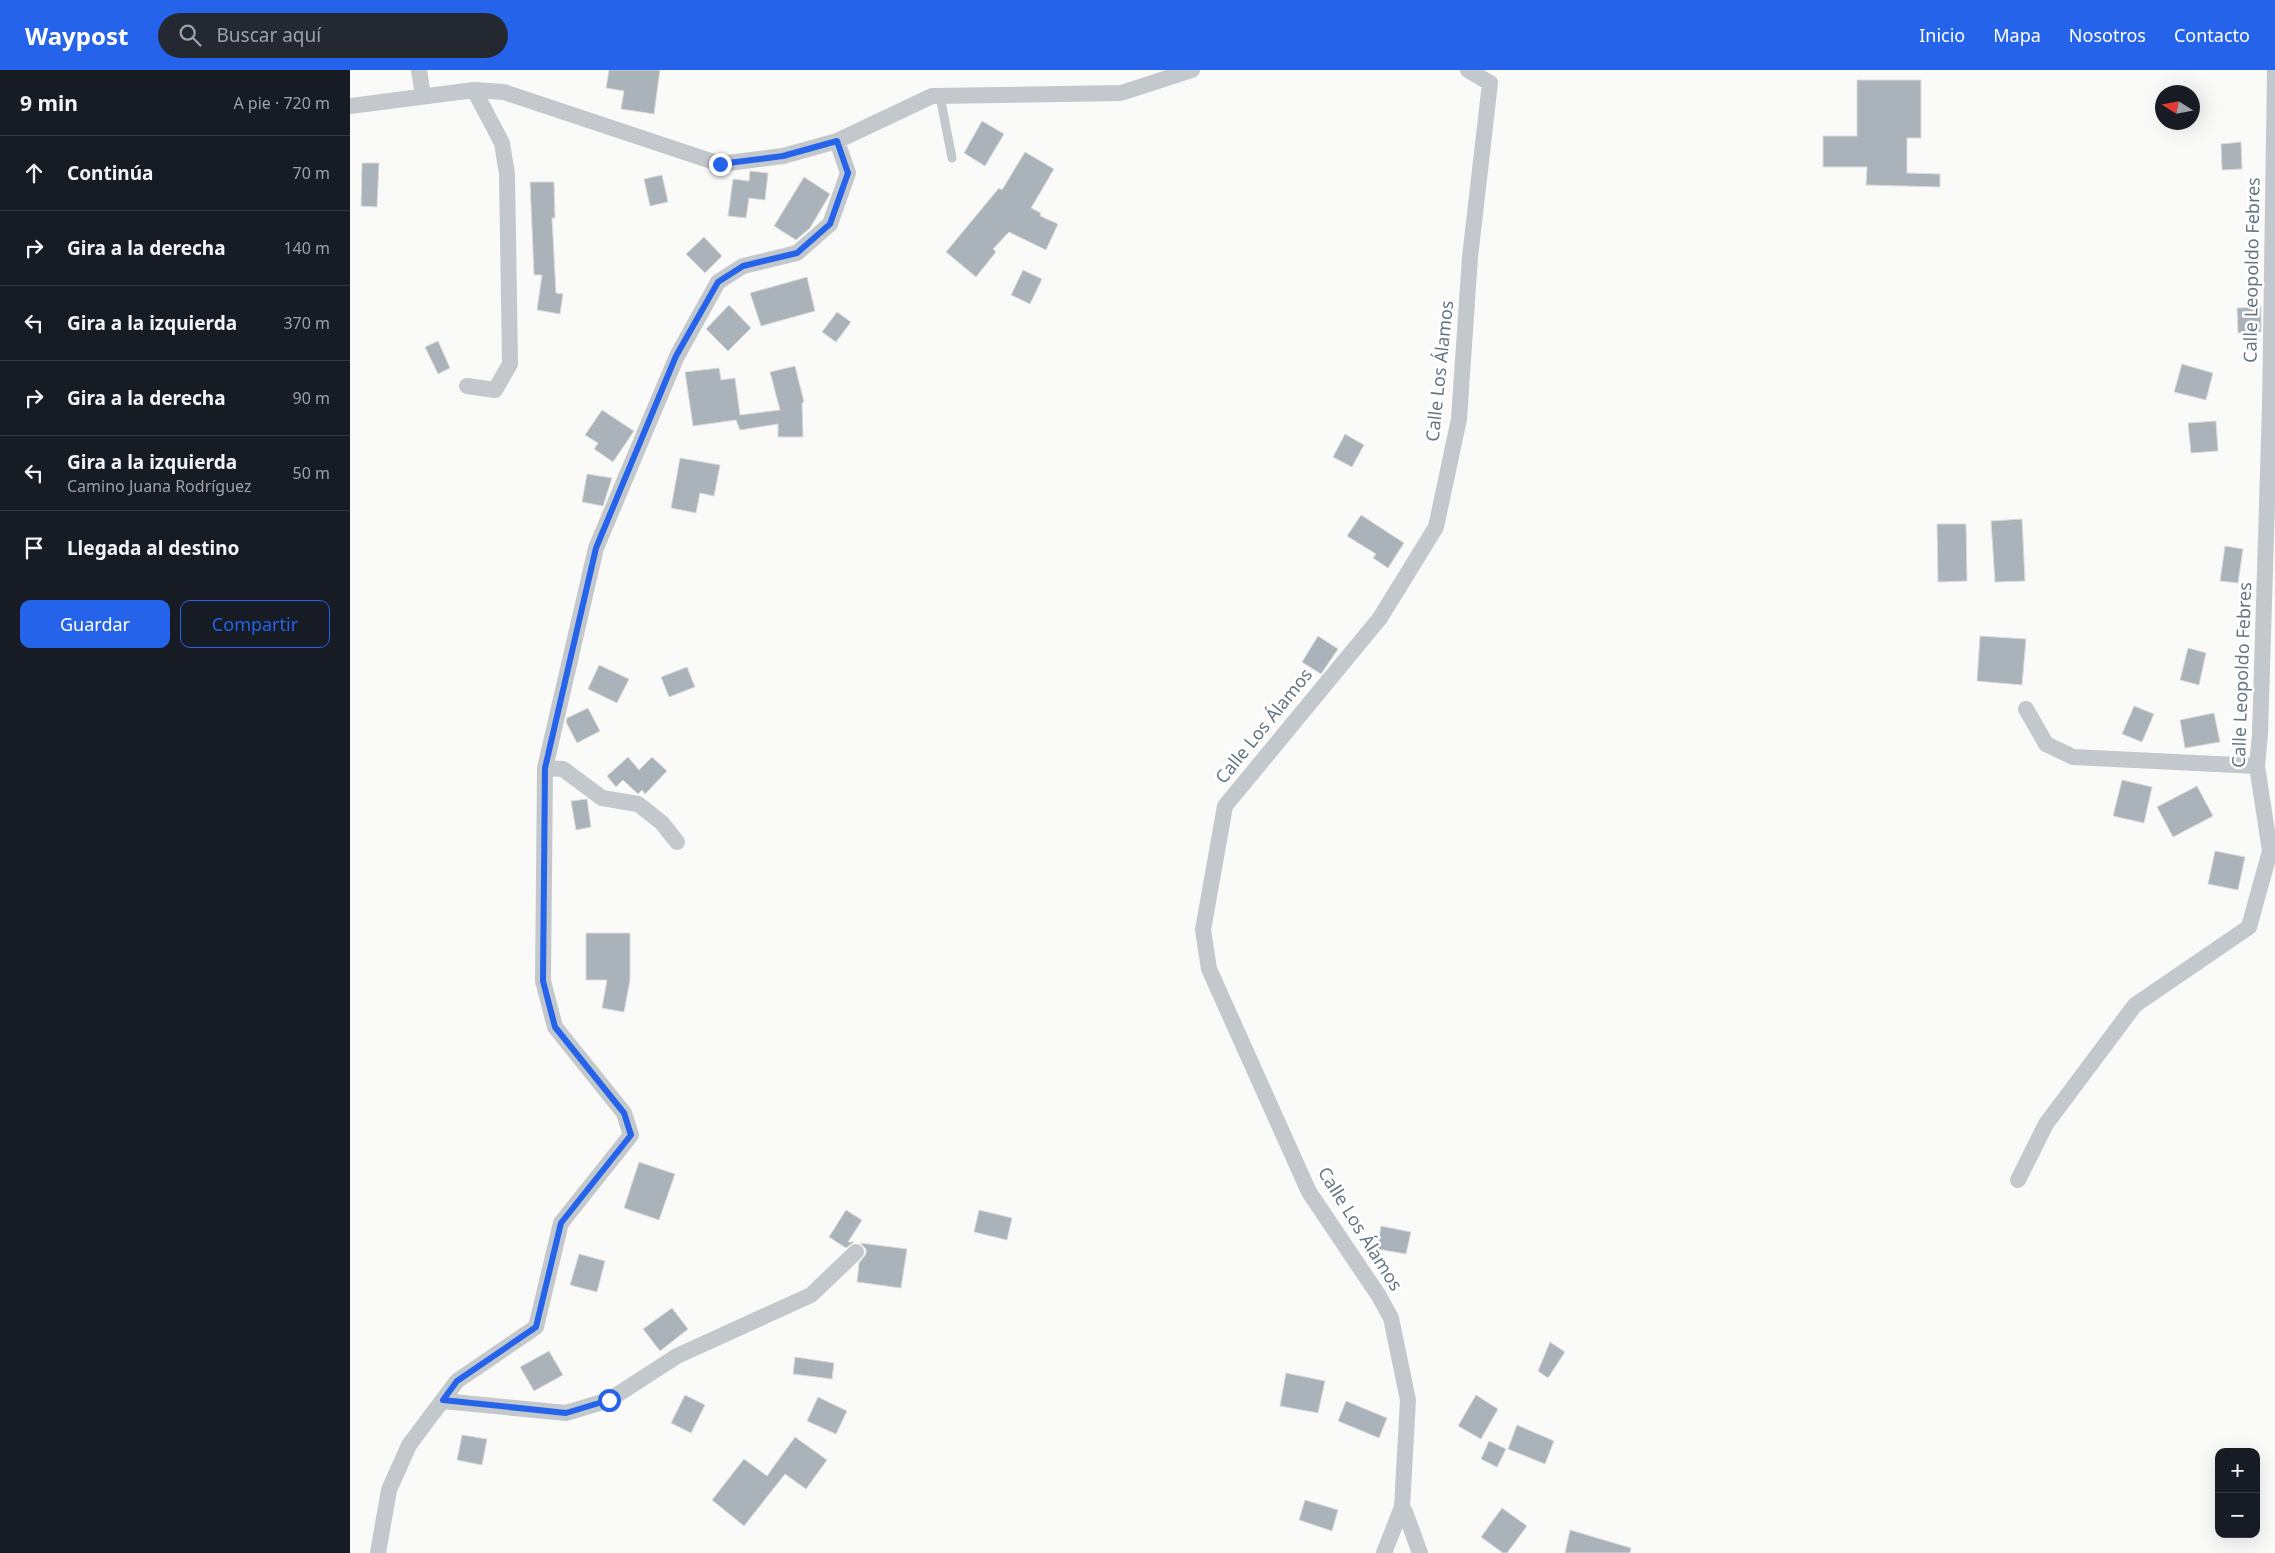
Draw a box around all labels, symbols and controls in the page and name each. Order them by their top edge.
search box [158,13,508,58]
text: Waypost [25,19,128,52]
icon: search [176,21,204,49]
text: Buscar aquí [216,22,321,48]
text: Inicio [1919,23,1965,47]
text: Mapa [1993,23,2041,47]
text: Nosotros [2069,23,2146,47]
text: Contacto [2174,23,2250,47]
north arrow [2155,85,2200,130]
text: 9 min [20,89,78,117]
text: A pie · 720 m [233,92,330,114]
route end [709,153,732,176]
icon: ahead [20,159,48,187]
text: Continúa [67,160,153,186]
text: 70 m [293,162,330,184]
street label: Calle Leopoldo Febres [2237,177,2265,363]
icon: right [20,234,48,262]
text: Gira a la derecha [67,235,226,261]
text: 140 m [283,237,330,259]
street label: Calle Los Álamos [1420,299,1458,443]
icon: left [20,309,48,337]
text: Gira a la izquierda [67,310,237,336]
text: 370 m [283,312,330,334]
icon: right [20,384,48,412]
text: Gira a la derecha [67,385,226,411]
text: 90 m [293,387,330,409]
text: Gira a la izquierda [67,449,237,475]
icon: left [20,459,48,487]
text: 50 m [293,462,330,484]
text: Camino Juana Rodríguez [67,475,251,497]
icon: arrive [20,534,48,562]
text: Llegada al destino [67,535,239,561]
street label: Calle Leopoldo Febres [2226,582,2256,768]
button: Guardar [20,600,170,648]
button: Compartir [180,600,330,648]
street label: Calle Los Álamos [1209,663,1317,788]
street label: Calle Los Álamos [1313,1162,1409,1295]
route start [598,1389,621,1412]
map controls [2215,1448,2260,1538]
button: + [2215,1448,2260,1493]
button: − [2215,1493,2260,1538]

